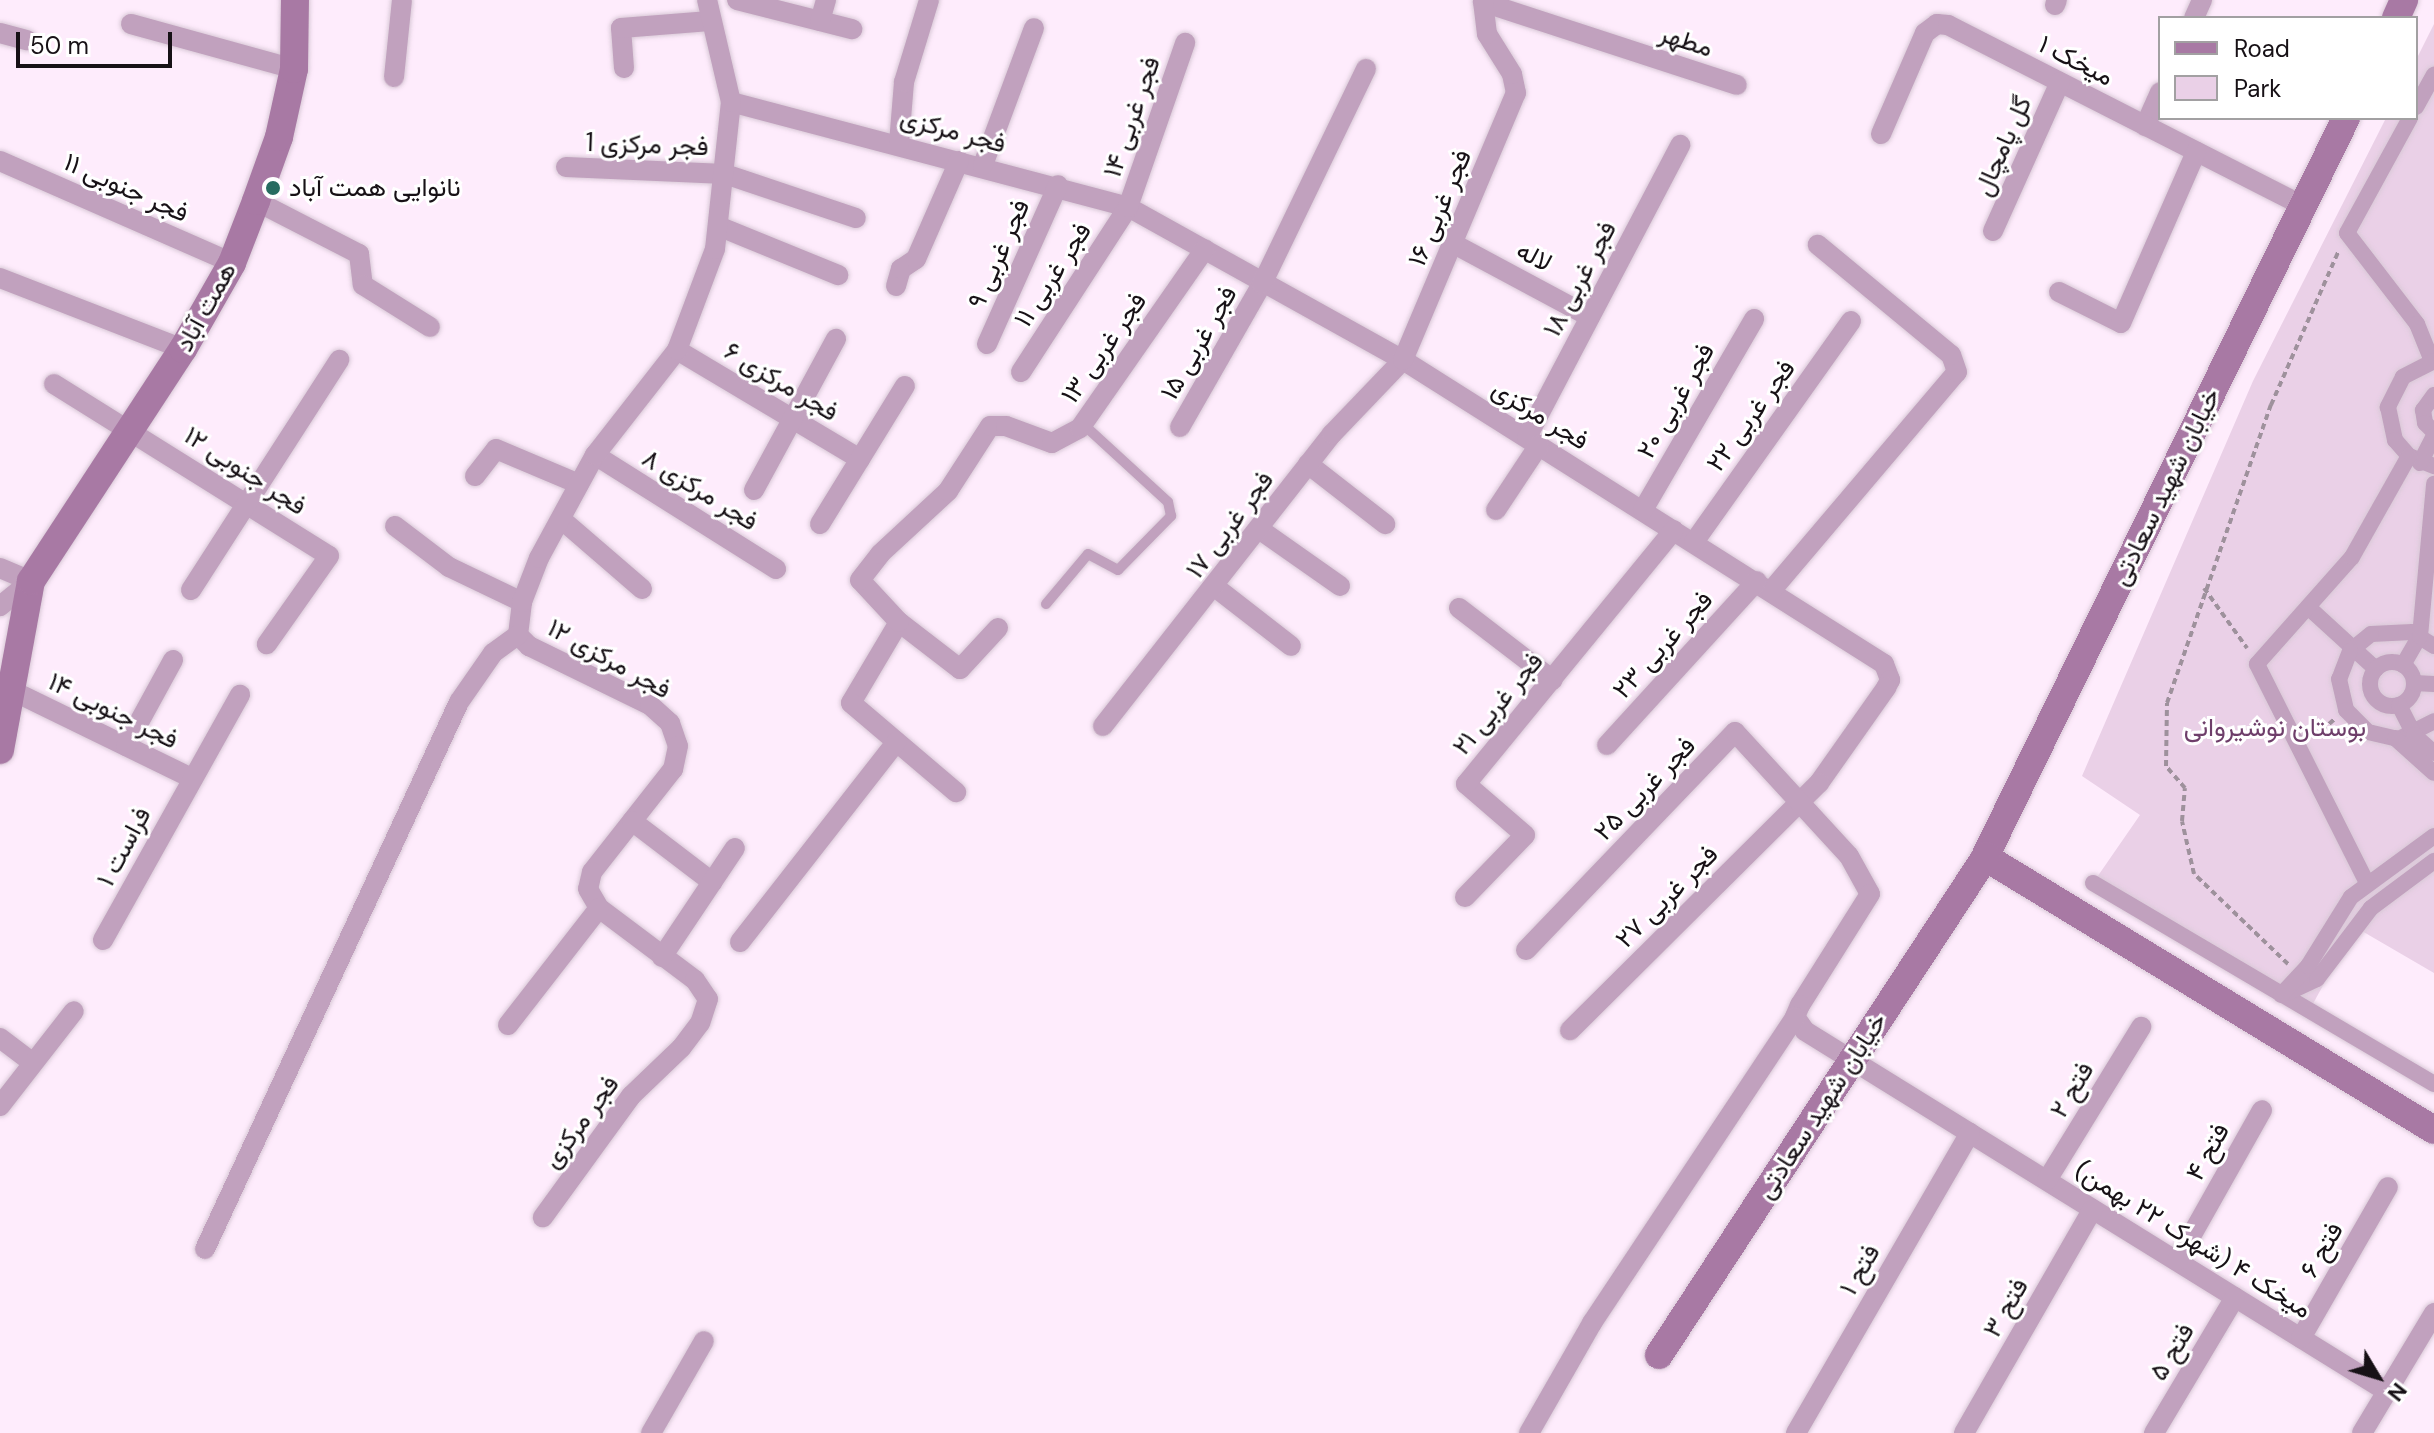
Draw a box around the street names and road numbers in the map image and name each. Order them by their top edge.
street label: مطهر [1655,18,1717,64]
street label: میخک ۱ [2033,29,2119,93]
street label: فجر غربی ۱۴ [1097,52,1167,182]
street label: گل پامچال [1967,91,2039,201]
street label: فجر مرکزی [897,102,1009,160]
street label: فجر مرکزی 1 [585,127,709,163]
street label: فجر غربی ۱۶ [1402,145,1478,271]
street label: فجر جنوبی ۱۱ [59,147,193,229]
street label: فجر غربی ۹ [961,195,1037,313]
street label: فجر غربی ۱۸ [1537,216,1623,342]
street label: فجر غربی ۱۱ [1008,217,1098,333]
street label: لاله [1511,235,1557,279]
street label: همت آباد [169,257,243,357]
street label: فجر غربی ۱۵ [1154,281,1244,405]
street label: فجر غربی ۱۳ [1055,287,1153,409]
street label: فجر مرکزی ۶ [718,336,844,428]
street label: فجر غربی ۲۰ [1630,338,1722,464]
street label: فجر غربی ۲۲ [1700,354,1802,478]
street label: فجر مرکزی [1486,373,1594,457]
street label: خیابان شهید سعادتی [2105,383,2227,591]
street label: فجر جنوبی ۱۲ [178,420,312,522]
street label: فجر مرکزی ۸ [637,442,763,538]
street label: فجر غربی ۱۷ [1180,465,1280,585]
street label: فجر غربی ۲۳ [1607,585,1719,705]
street label: فجر مرکزی ۱۲ [542,612,676,706]
street label: فجر غربی ۲۱ [1446,646,1550,762]
street label: فجر جنوبی ۱۴ [43,666,183,756]
street label: فجر غربی ۲۵ [1588,731,1702,847]
street label: فراست ۱ [90,802,158,892]
street label: فجر غربی ۲۷ [1609,839,1725,955]
street label: خیابان شهید سعادتی [1750,1007,1894,1205]
street label: فتح ۲ [2043,1056,2101,1124]
street label: فجر مرکزی [536,1069,626,1175]
street label: فتح ۴ [2180,1118,2236,1186]
street label: (شهرک ۲۲ بهمن) میخک ۴ [2069,1155,2317,1325]
street label: فتح ۶ [2294,1217,2350,1283]
street label: فتح ۱ [1833,1239,1887,1301]
street label: فتح ۳ [1977,1273,2035,1343]
street label: فتح ۵ [2143,1318,2201,1386]

